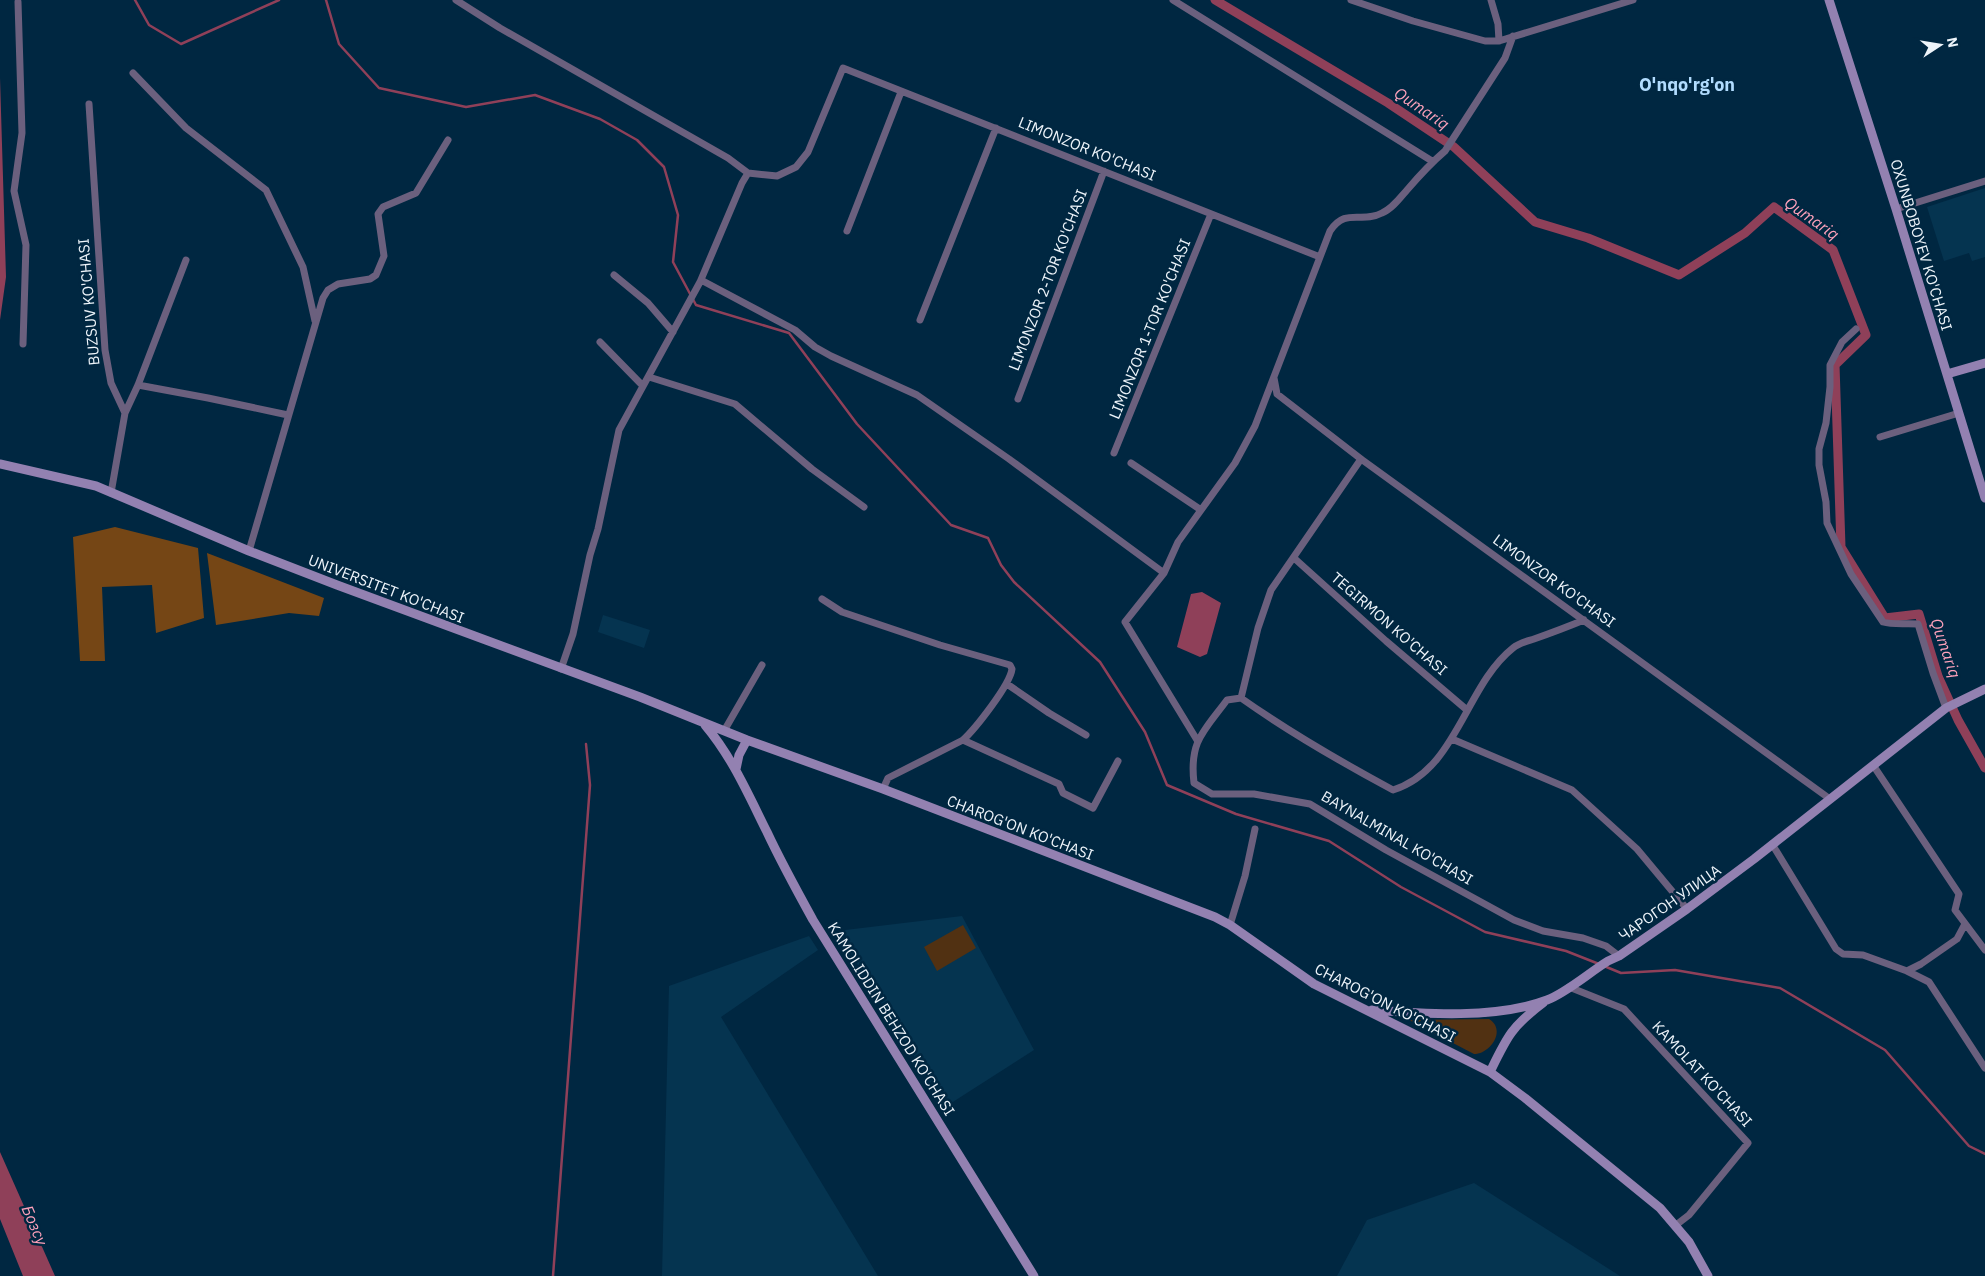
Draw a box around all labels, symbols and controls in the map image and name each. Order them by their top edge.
north arrow [1915,20,1965,70]
text: N [1943,35,1963,49]
district label: O'nqo'rg'on [1639,73,1735,96]
water label: Qumariq [1391,82,1453,134]
street label: LIMONZOR KO'CHASI [1016,112,1159,185]
street label: OXUNBOBOYEV KO'CHASI [1886,157,1957,333]
street label: LIMONZOR 2-TOR KO'CHASI [1004,186,1091,373]
water label: Qumariq [1781,192,1843,244]
street label: LIMONZOR 1-TOR KO'CHASI [1105,236,1194,422]
street label: BUZSUV KO'CHASI [73,238,104,366]
street label: LIMONZOR KO'CHASI [1489,530,1619,631]
street label: UNIVERSITET KO'CHASI [305,550,467,627]
street label: TEGIRMON KO'CHASI [1327,568,1451,679]
water label: Qumariq [1926,615,1966,681]
street label: BAYNALMINAL KO'CHASI [1318,786,1476,889]
street label: CHAROG'ON KO'CHASI [944,791,1096,864]
street label: ЧАРОГОН УЛИЦА [1615,860,1725,945]
street label: KAMOLIDDIN BEHZOD KO'CHASI [824,918,959,1119]
street label: CHAROG'ON KO'CHASI [1312,959,1459,1046]
street label: KAMOLAT KO'CHASI [1648,1017,1756,1131]
water label: Бозсу [18,1202,53,1249]

